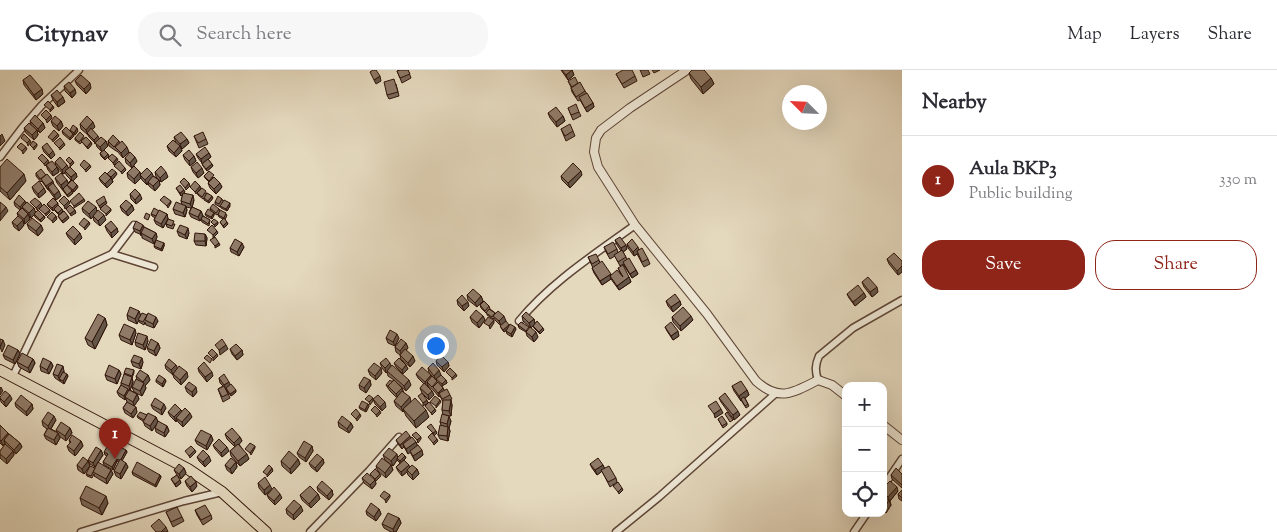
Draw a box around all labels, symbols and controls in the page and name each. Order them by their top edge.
search box [138,12,488,57]
text: Citynav [25,18,108,52]
icon: search [156,21,184,49]
text: Search here [196,21,292,48]
text: Map [1067,22,1102,48]
text: Layers [1130,22,1180,48]
text: Share [1208,22,1252,48]
north arrow [782,85,827,130]
text: Nearby [922,88,987,118]
text: Aula BKP3 [969,156,1057,183]
text: 1 [935,169,941,192]
text: 330 m [1219,169,1257,192]
text: Public building [969,183,1073,206]
button: Save [922,240,1085,290]
button: Share [1095,240,1257,290]
your location [423,333,449,359]
map controls [842,382,887,517]
button: + [842,382,887,427]
pin: 1 [99,418,131,459]
button: − [842,427,887,472]
button: locate [842,472,887,517]

